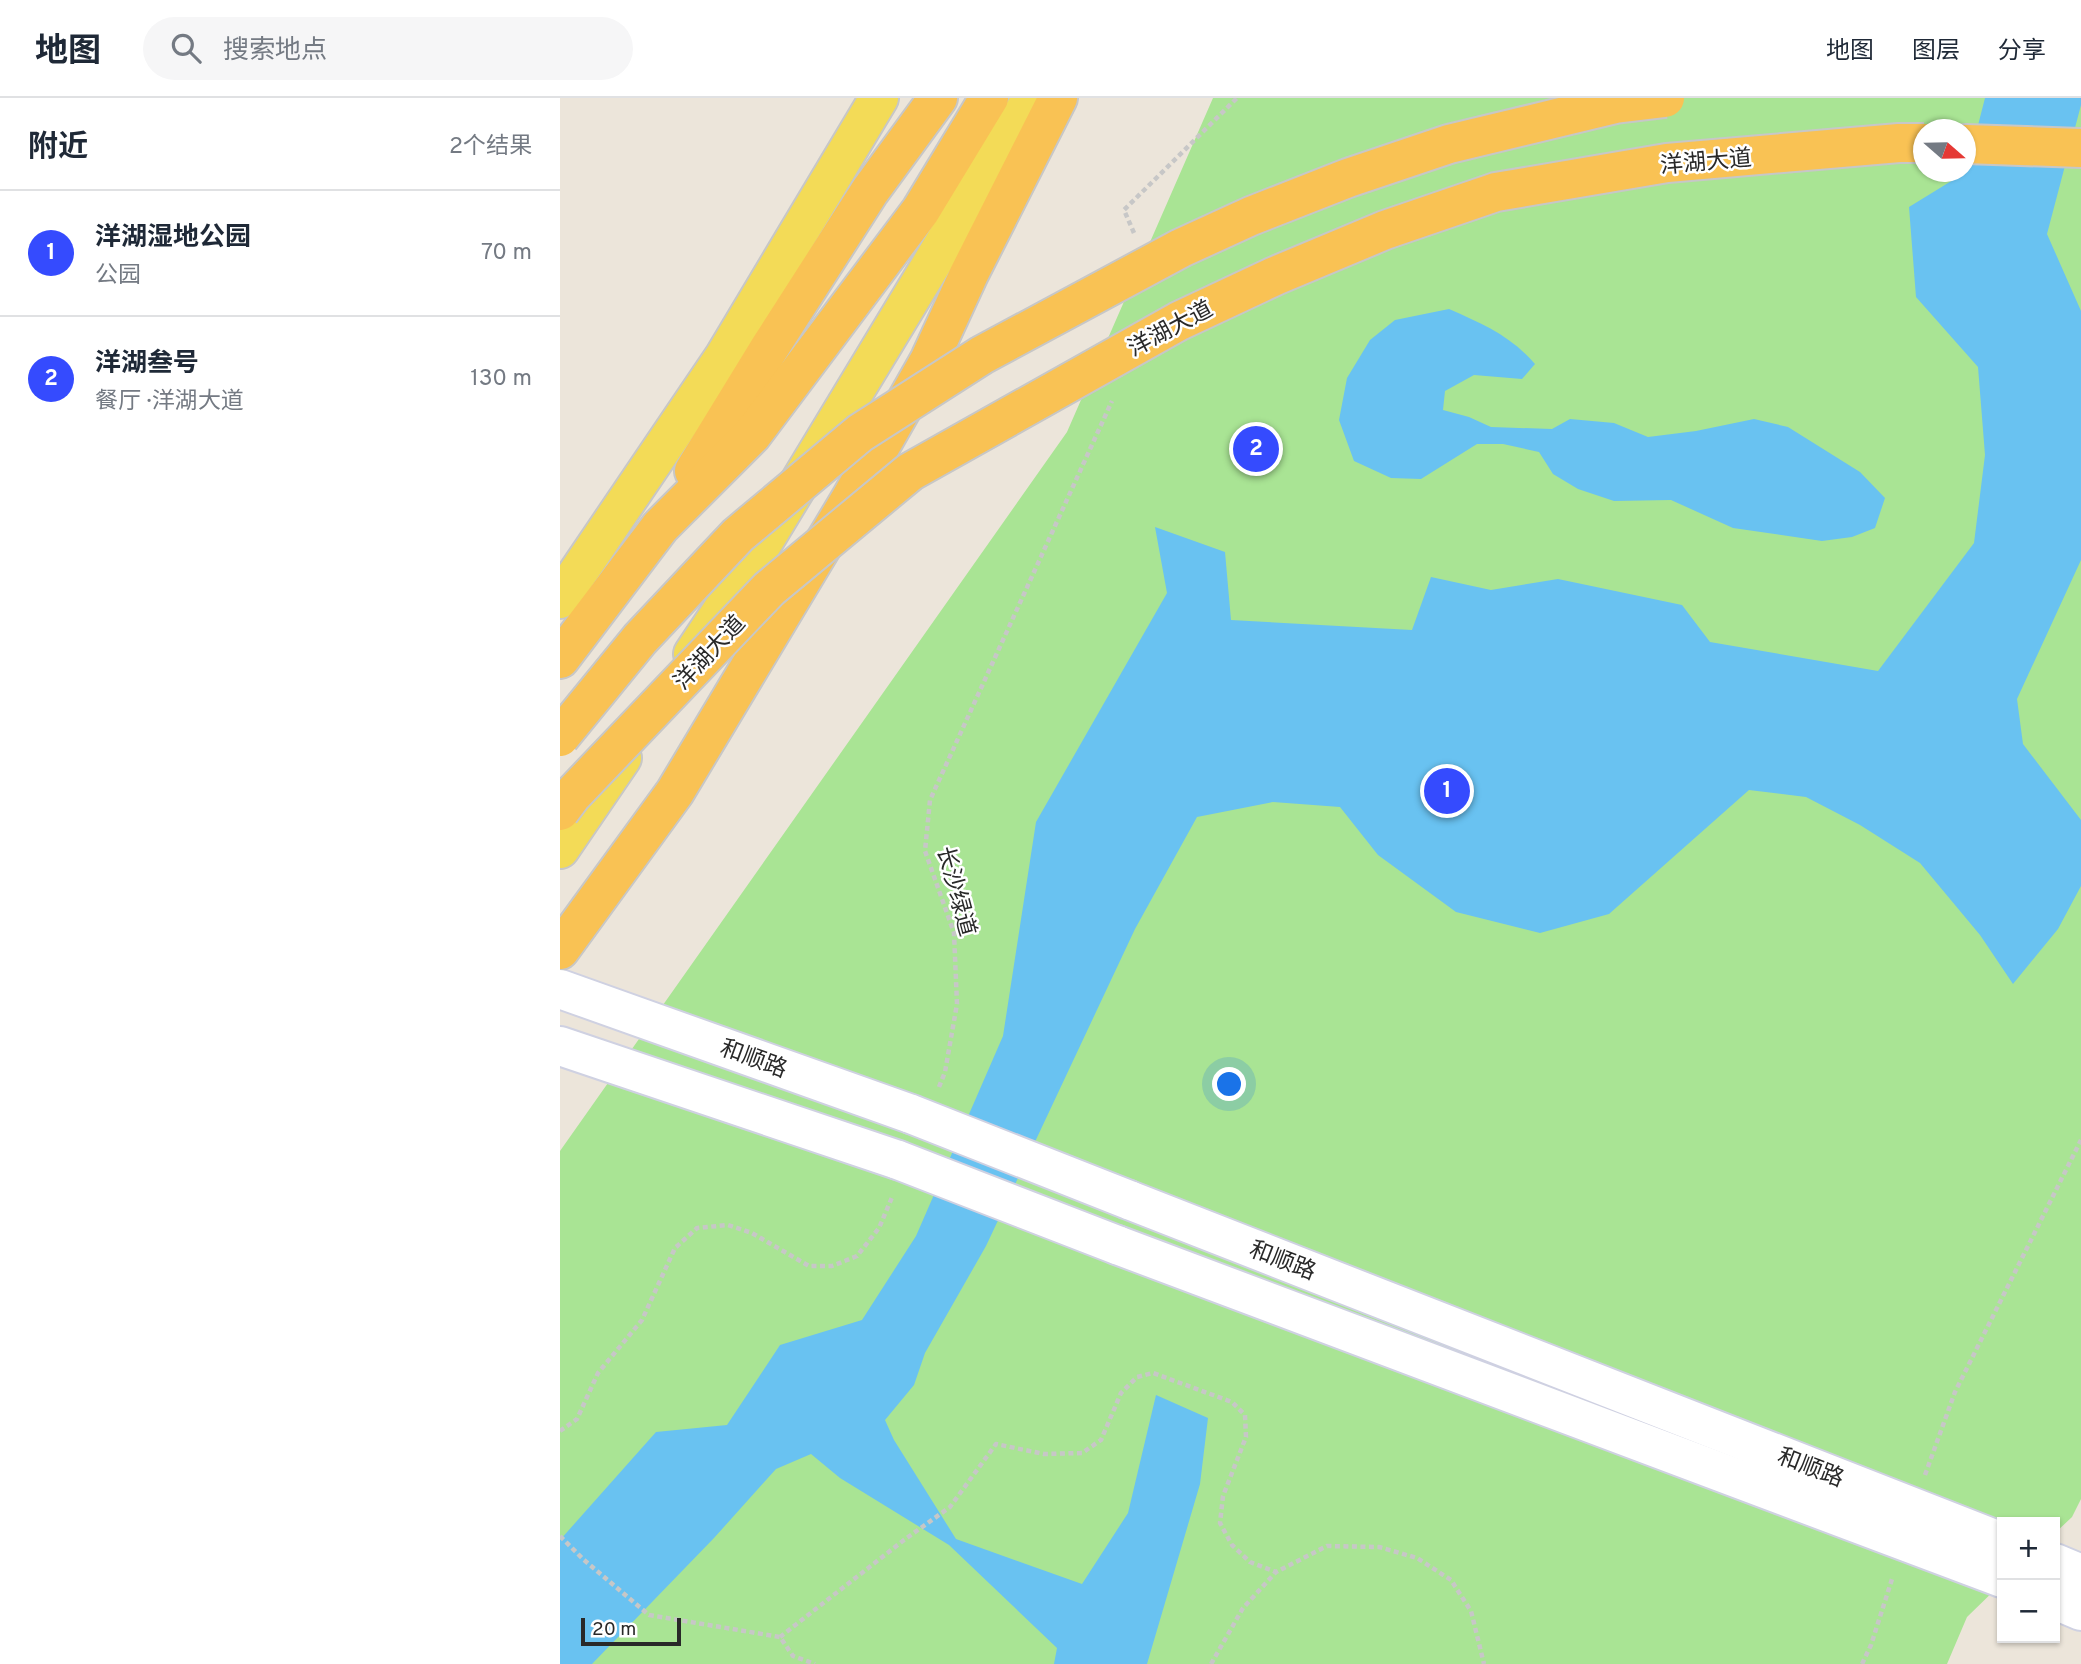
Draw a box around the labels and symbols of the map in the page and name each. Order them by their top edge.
north arrow [1913,119,1976,182]
street label: 洋湖大道 [1659,145,1753,182]
street label: 洋湖大道 [1124,296,1219,365]
pin: 2 [1233,423,1279,475]
street label: 洋湖大道 [669,610,753,697]
pin: 1 [1424,765,1470,817]
street label: 长沙绿道 [929,843,980,940]
street label: 和顺路 [716,1035,791,1086]
your location [1212,1067,1246,1101]
street label: 和顺路 [1245,1236,1320,1288]
street label: 和顺路 [1773,1443,1848,1495]
scale bar [581,1615,681,1647]

